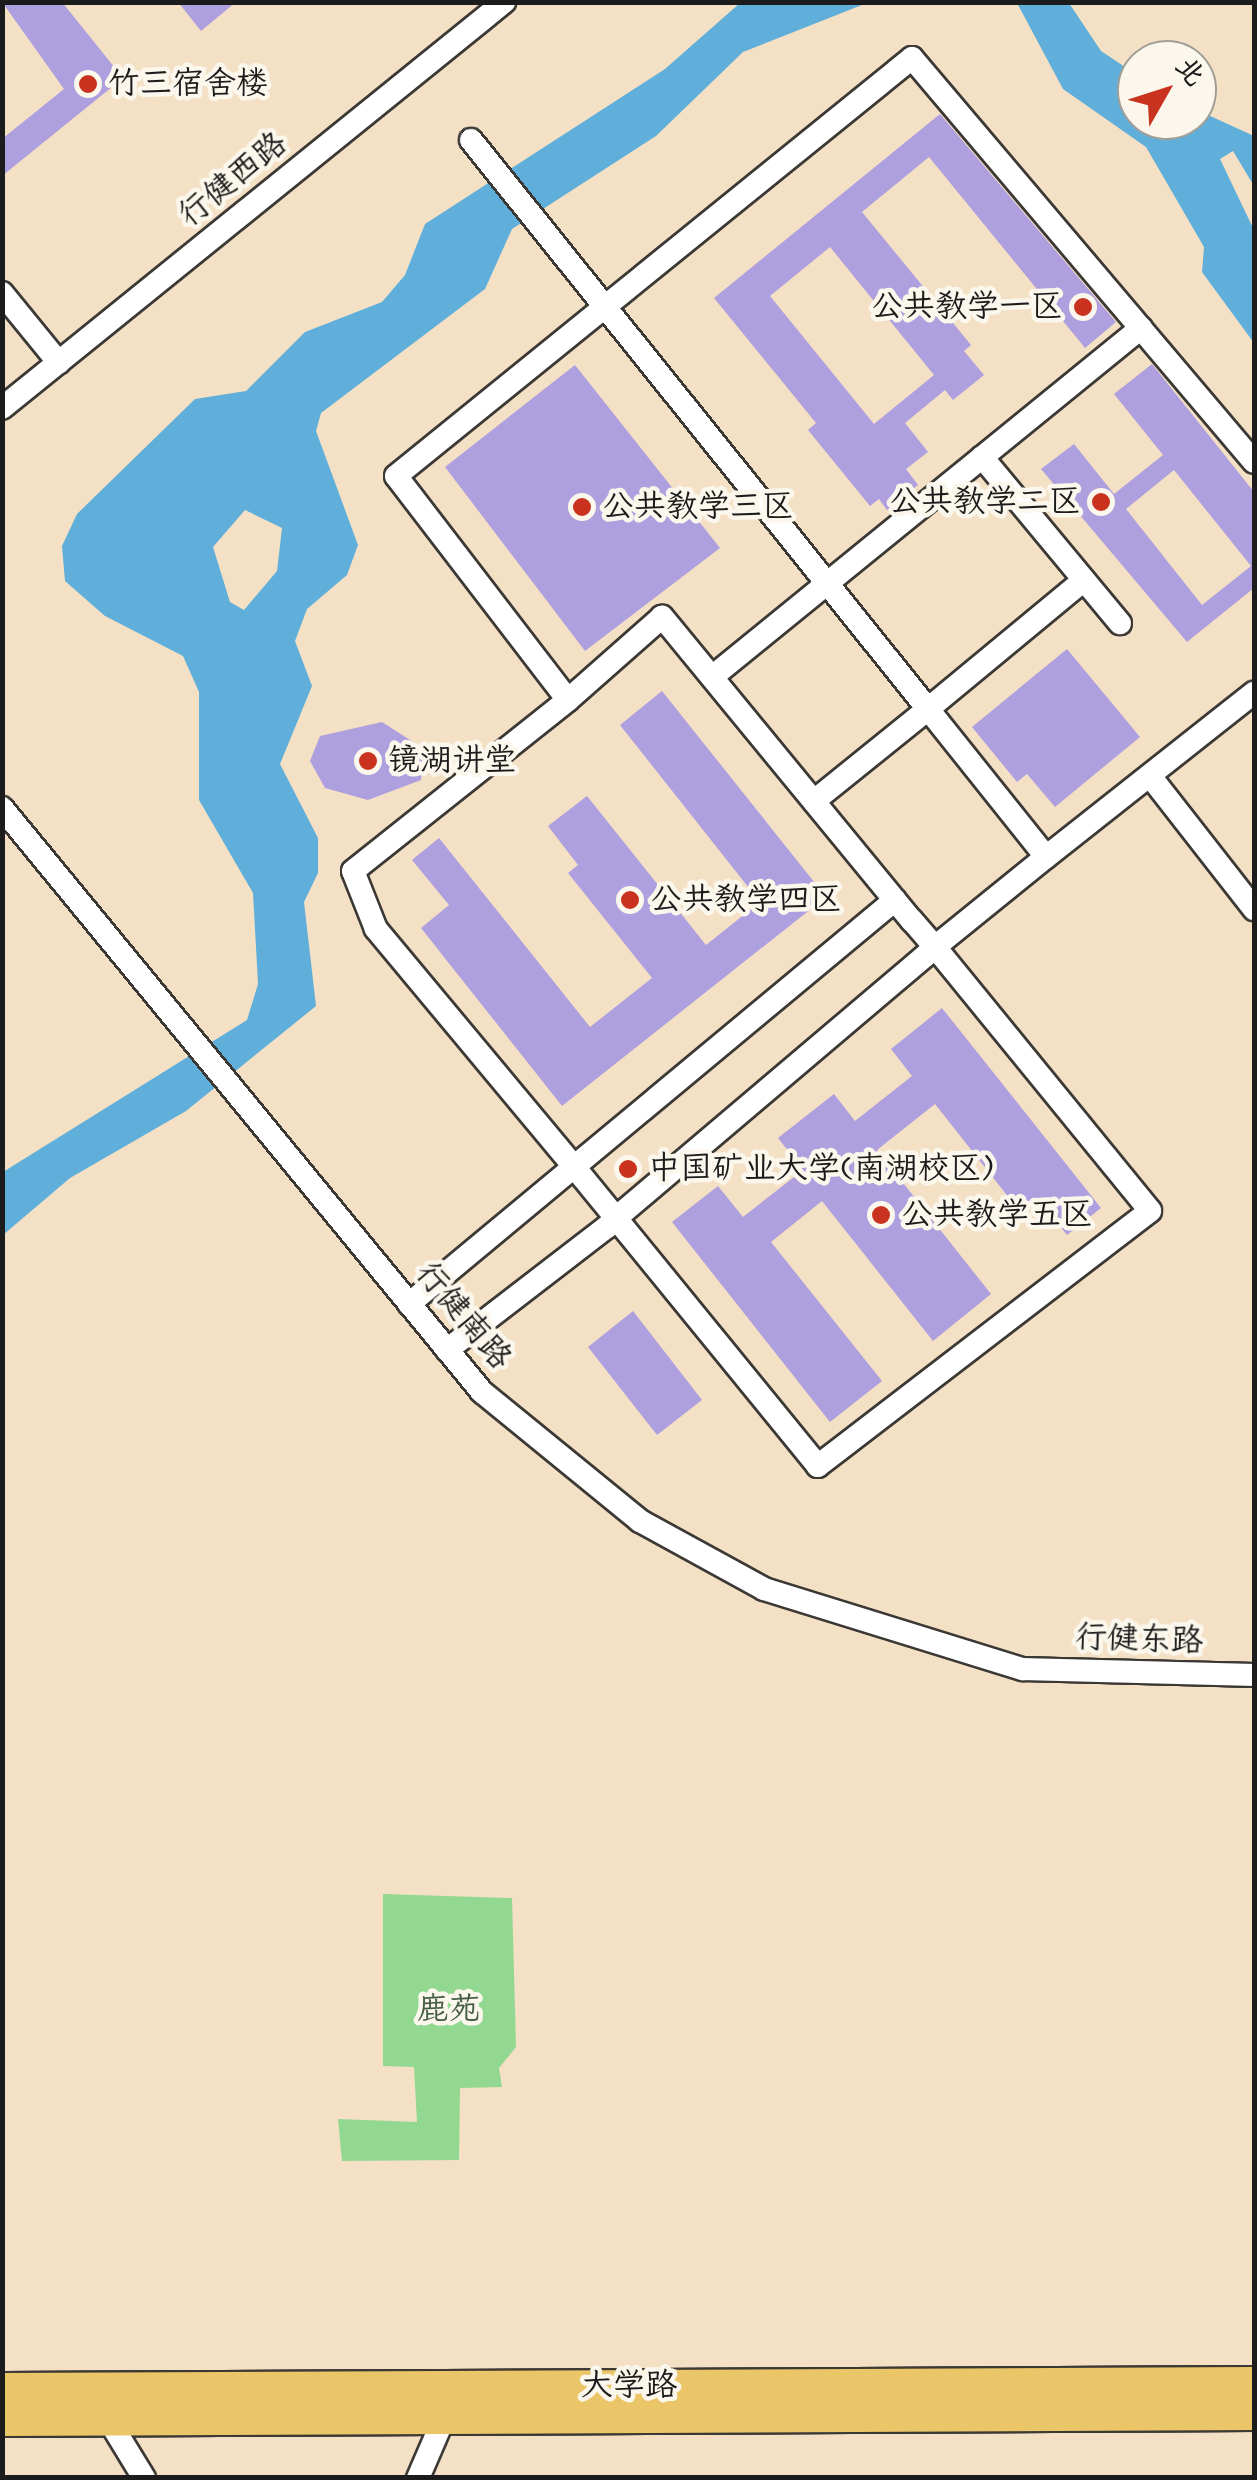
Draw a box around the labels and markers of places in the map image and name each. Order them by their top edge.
place label: 竹三宿舍楼 [108,65,268,103]
marker: 竹三宿舍楼 [77,73,99,95]
place label: 公共教学一区 [871,288,1063,326]
marker: 公共教学一区 [1072,296,1094,318]
place label: 公共教学二区 [889,483,1081,521]
place label: 公共教学三区 [602,488,794,526]
marker: 公共教学二区 [1090,491,1112,513]
marker: 公共教学三区 [571,496,593,518]
place label: 镜湖讲堂 [388,742,516,780]
marker: 镜湖讲堂 [357,750,379,772]
place label: 公共教学四区 [650,881,842,919]
marker: 公共教学四区 [619,889,641,911]
place label: 中国矿业大学(南湖校区) [648,1150,993,1188]
marker: 中国矿业大学(南湖校区) [617,1158,639,1180]
place label: 公共教学五区 [901,1196,1093,1234]
marker: 公共教学五区 [870,1204,892,1226]

